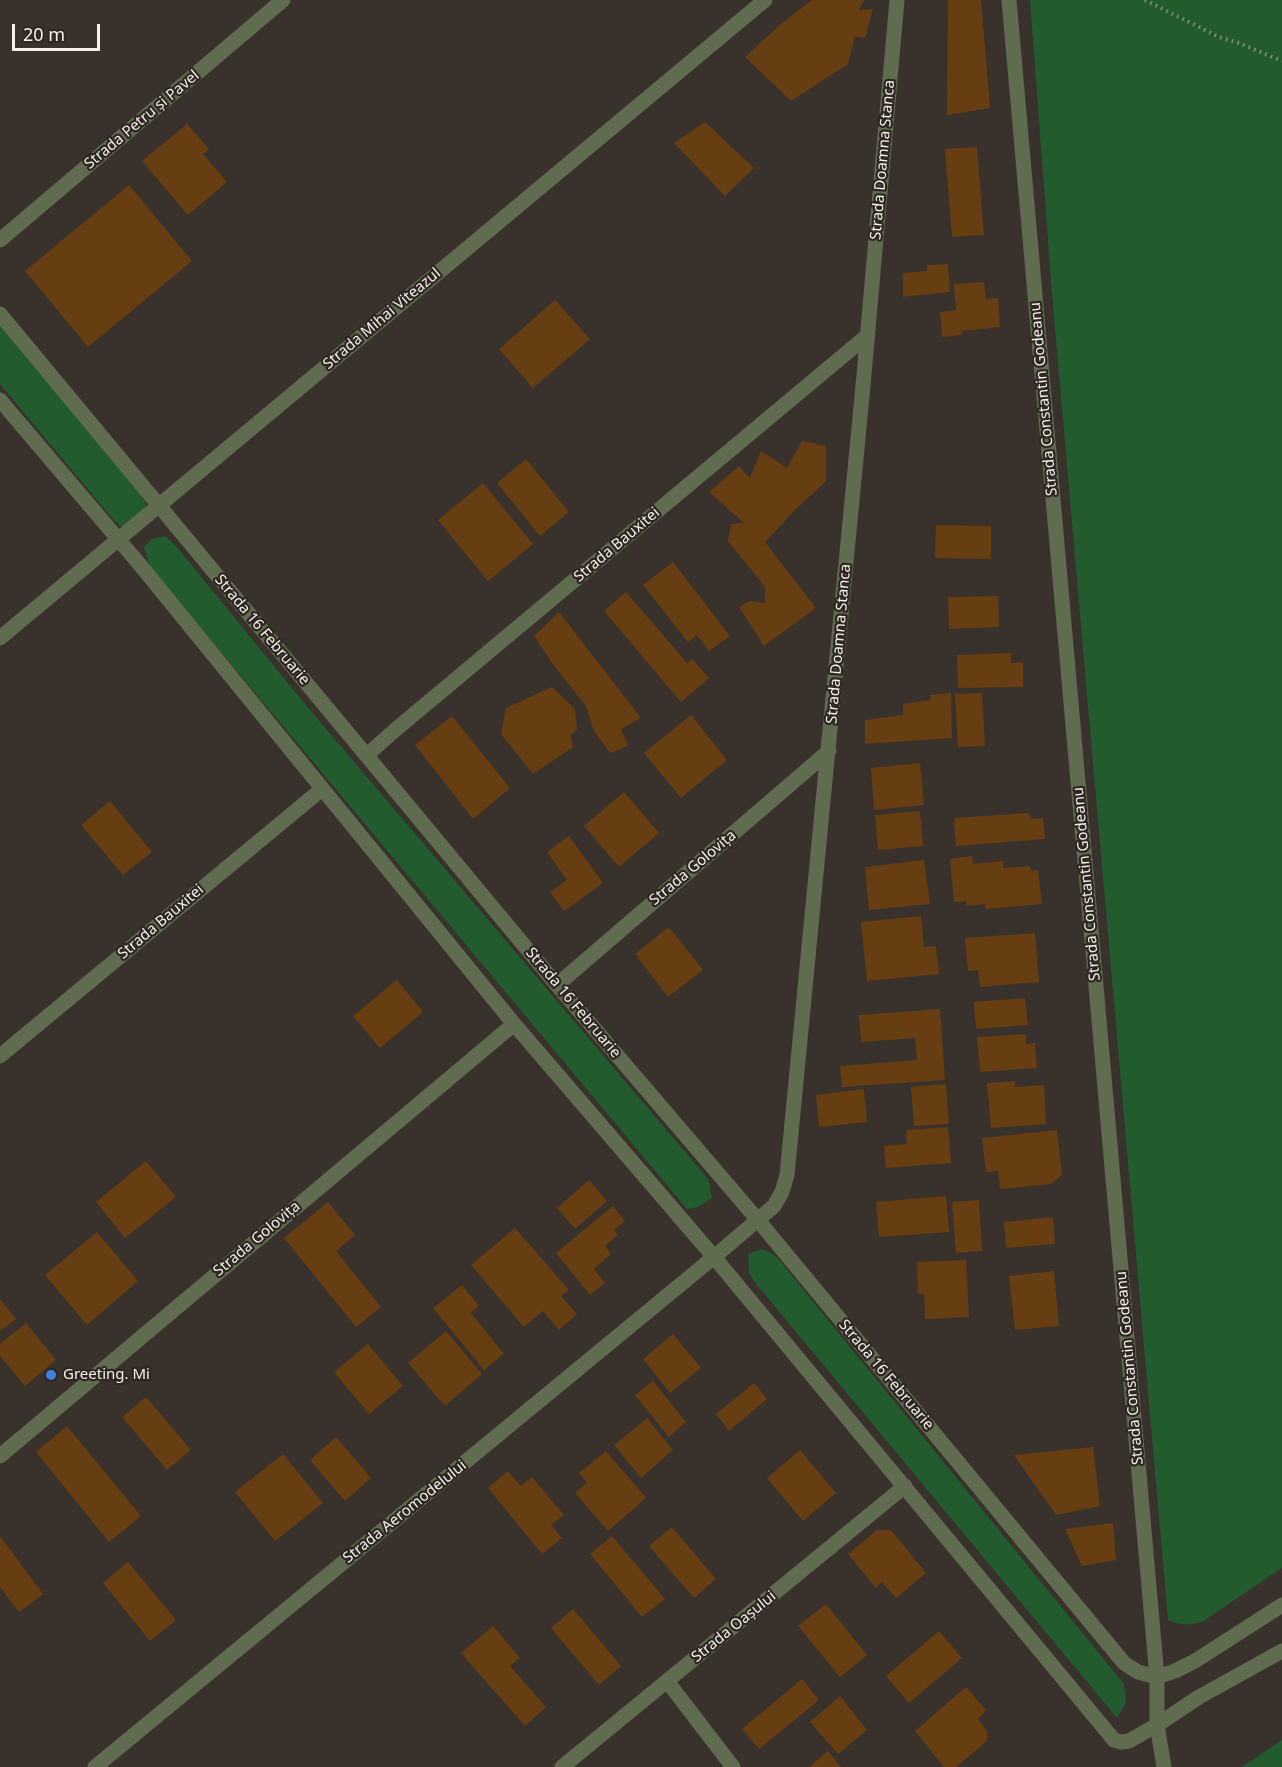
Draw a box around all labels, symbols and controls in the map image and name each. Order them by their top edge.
scale bar [15,12,104,50]
text: 20 m [23,22,65,46]
street label: Strada Petru și Pavel [81,67,203,173]
street label: Strada Doamna Stanca [867,79,899,241]
street label: Strada Mihai Viteazul [320,265,444,373]
street label: Strada Constantin Godeanu [1027,301,1061,497]
street label: Strada Bauxitei [570,504,664,586]
street label: Strada Doamna Stanca [823,563,855,725]
street label: Strada 16 Februarie [211,571,313,689]
street label: Strada Constantin Godeanu [1070,786,1104,982]
street label: Strada Golovița [646,827,740,909]
street label: Strada Bauxitei [114,881,208,963]
street label: Strada 16 Februarie [522,944,624,1062]
street label: Strada Golovița [210,1198,304,1280]
street label: Strada Constantin Godeanu [1113,1270,1147,1466]
street label: Strada 16 Februarie [835,1316,937,1434]
place label: Greeting. Mi [63,1366,150,1384]
marker: Greeting. Mi [44,1368,58,1382]
street label: Strada Aeromodelului [340,1457,470,1567]
street label: Strada Oașului [688,1588,780,1666]

